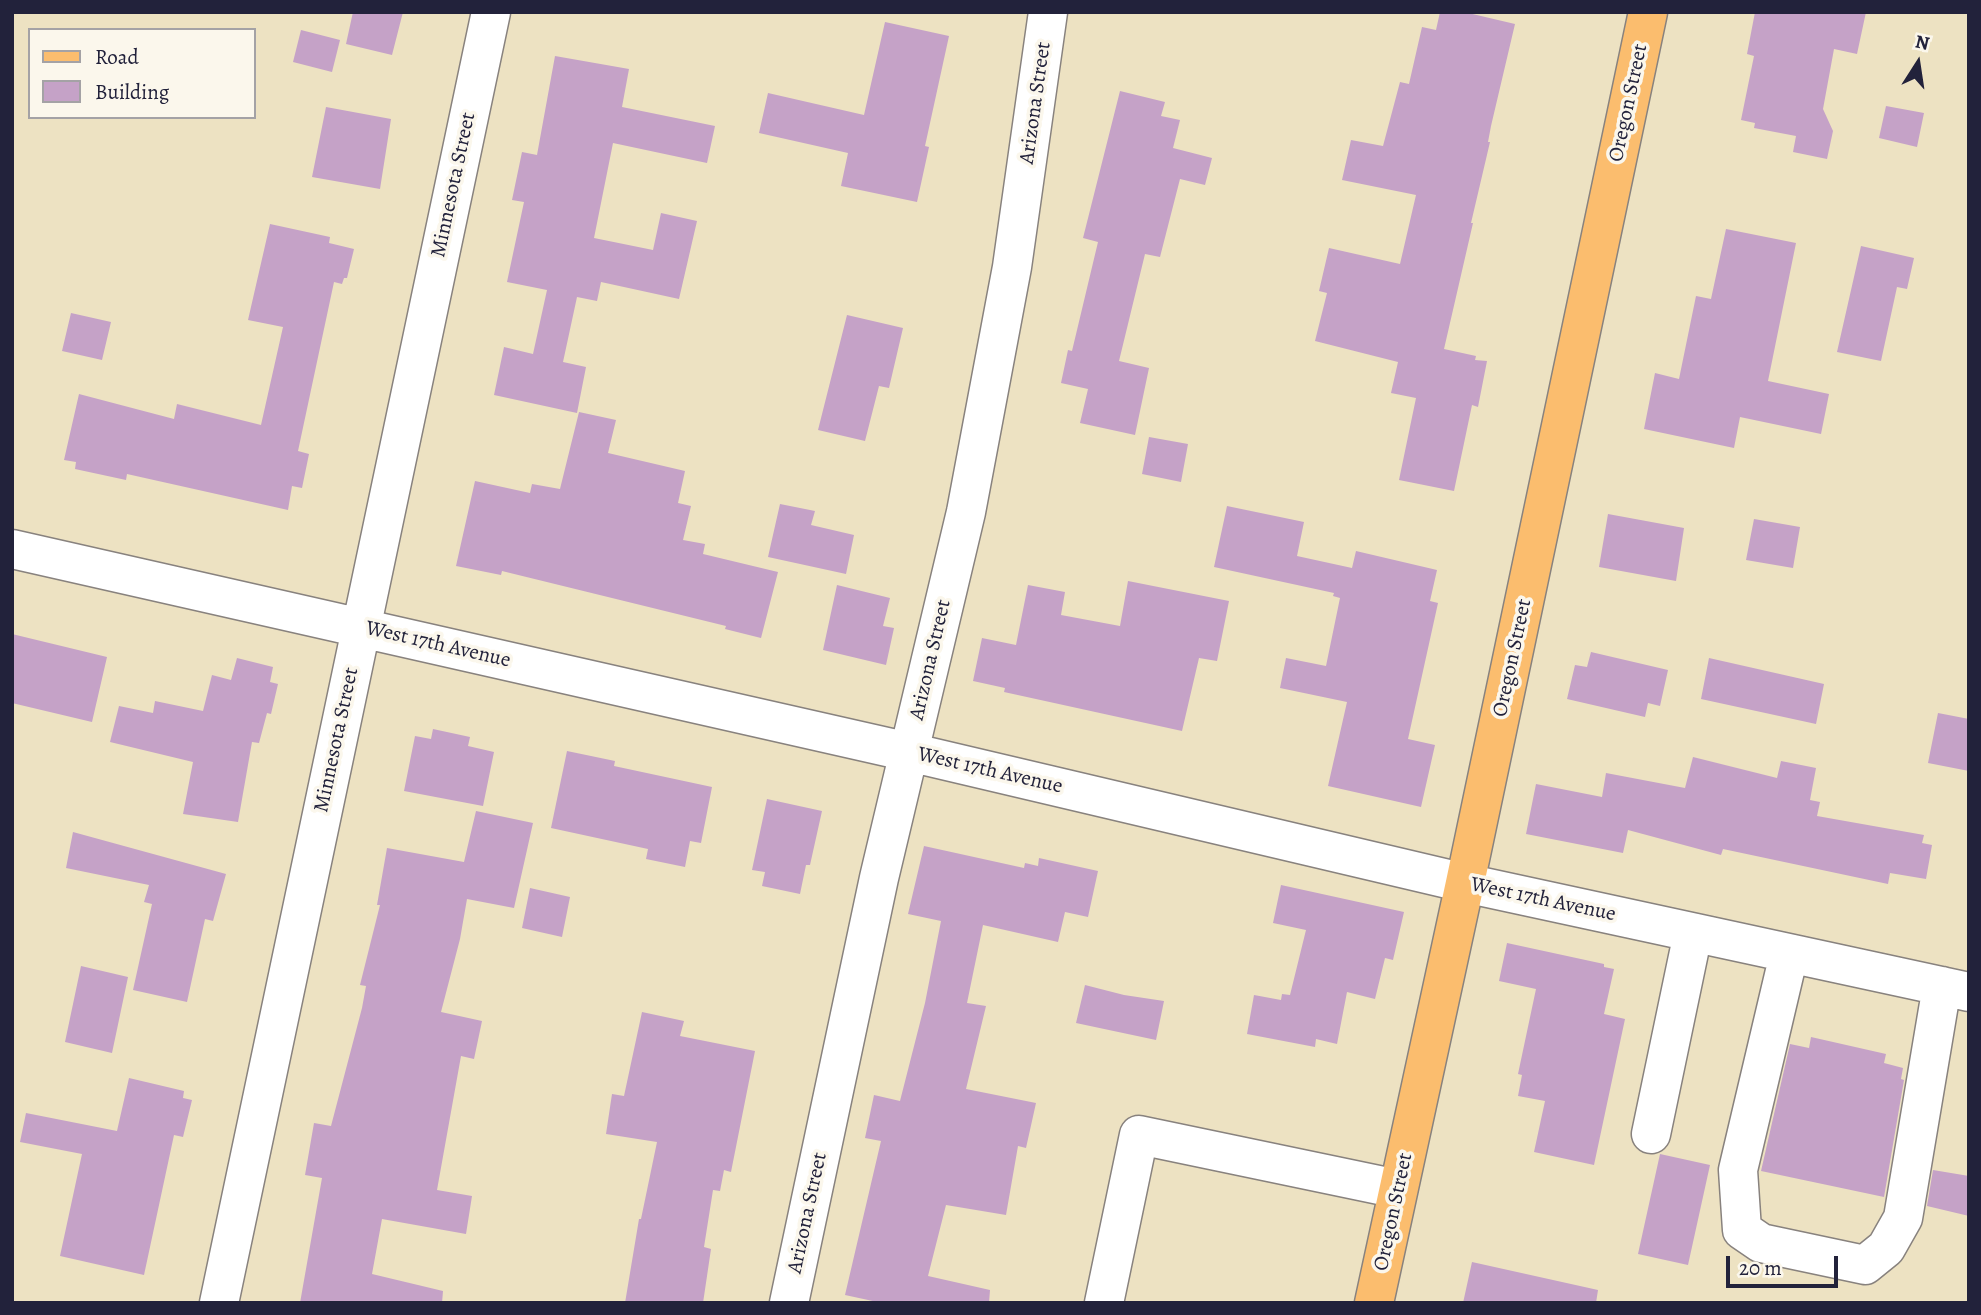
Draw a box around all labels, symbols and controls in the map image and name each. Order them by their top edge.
legend [28,28,256,119]
north arrow [1883,28,1953,98]
text: N [1913,28,1932,57]
street label: Arizona Street [1015,40,1057,166]
street label: Oregon Street [1604,42,1654,164]
text: Road [95,43,139,71]
text: Building [95,78,169,106]
street label: Minnesota Street [426,110,482,260]
street label: Arizona Street [905,597,957,723]
street label: Oregon Street [1488,597,1538,719]
street label: West 17th Avenue [363,616,513,674]
street label: Minnesota Street [309,665,365,815]
street label: West 17th Avenue [915,742,1065,800]
street label: West 17th Avenue [1468,872,1618,928]
street label: Arizona Street [783,1150,833,1276]
street label: Oregon Street [1369,1151,1419,1273]
scale bar [1729,1242,1841,1286]
text: 20 m [1739,1254,1782,1282]

